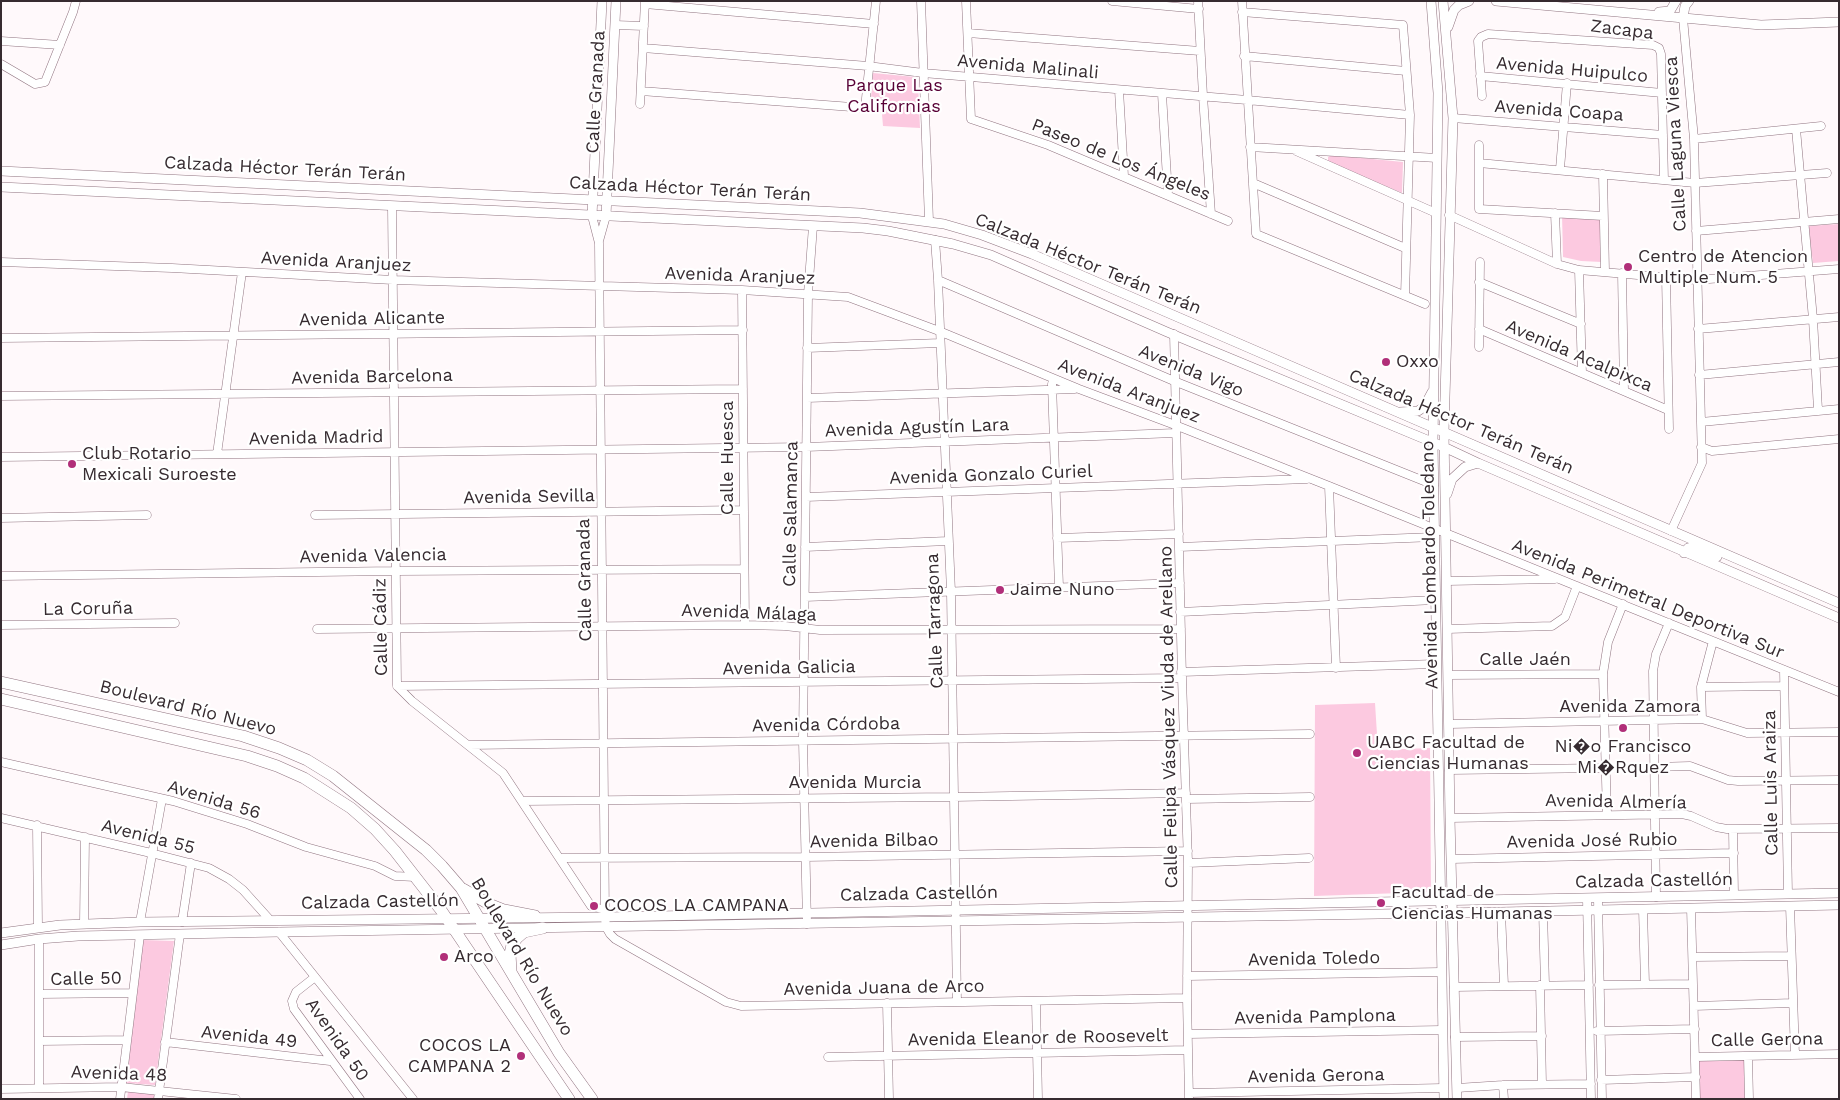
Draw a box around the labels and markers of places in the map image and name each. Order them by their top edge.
place label: Centro de Atencion Multiple Num. 5 [1638,246,1808,288]
marker: Centro de Atencion Multiple Num. 5 [1622,261,1634,273]
place label: Oxxo [1396,351,1439,373]
marker: Oxxo [1380,356,1392,368]
place label: Club Rotario Mexicali Suroeste [82,443,237,486]
marker: Club Rotario Mexicali Suroeste [66,458,78,470]
place label: Jaime Nuno [1010,579,1115,601]
marker: Jaime Nuno [994,584,1006,596]
marker: Ni�o Francisco Mi�Rquez [1617,722,1629,734]
place label: UABC Facultad de Ciencias Humanas [1367,732,1529,774]
place label: Ni�o Francisco Mi�Rquez [1555,736,1691,779]
marker: UABC Facultad de Ciencias Humanas [1351,747,1363,759]
place label: Facultad de Ciencias Humanas [1391,882,1553,924]
place label: COCOS LA CAMPANA [604,895,789,917]
marker: Facultad de Ciencias Humanas [1375,897,1387,909]
marker: COCOS LA CAMPANA [588,900,600,912]
place label: Arco [454,946,494,968]
marker: Arco [438,951,450,963]
place label: COCOS LA CAMPANA 2 [408,1035,511,1078]
marker: COCOS LA CAMPANA 2 [515,1050,527,1062]

